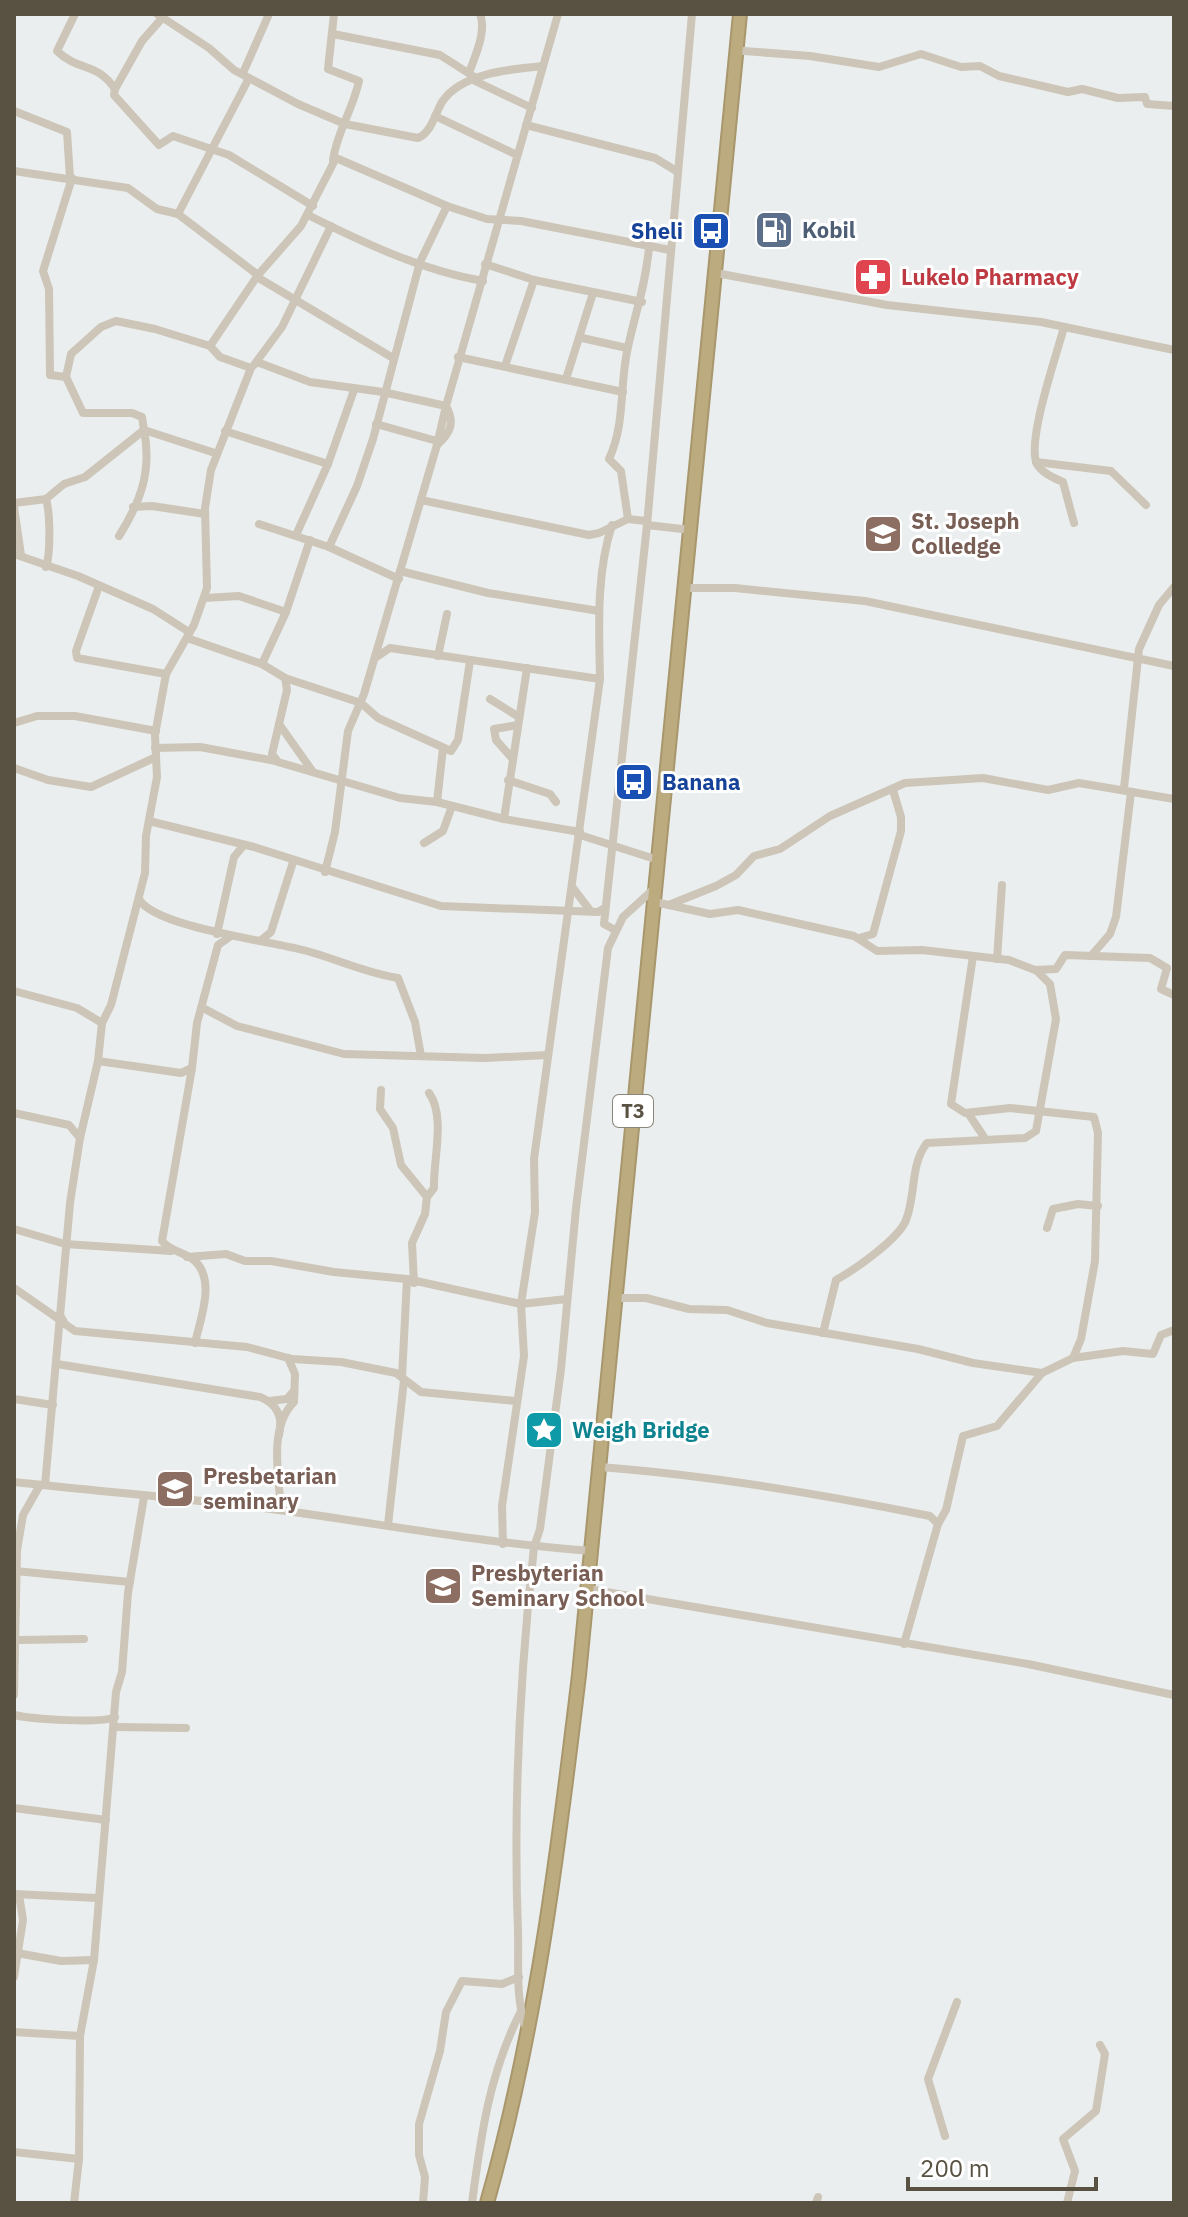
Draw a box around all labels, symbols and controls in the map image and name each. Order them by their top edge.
fuel station icon: Kobil [753,209,795,251]
bus stop icon: Sheli [690,210,732,252]
place label: Kobil [802,215,856,244]
place label: Sheli [631,216,683,245]
pharmacy icon: Lukelo Pharmacy [852,256,894,298]
place label: Lukelo Pharmacy [901,262,1079,291]
place label: St. Joseph Colledge [911,506,1020,560]
school or university icon: St. Joseph Colledge [862,513,904,555]
bus stop icon: Banana [613,761,655,803]
place label: Banana [662,767,740,796]
road number: T3 [613,1095,653,1127]
place icon: Weigh Bridge [523,1409,565,1451]
place label: Weigh Bridge [572,1415,710,1444]
place label: Presbetarian seminary [203,1461,337,1515]
school or university icon: Presbetarian seminary [154,1468,196,1510]
place label: Presbyterian Seminary School [471,1558,645,1612]
school or university icon: Presbyterian Seminary School [422,1565,464,1607]
scale bar [908,2141,1096,2191]
text: 200 m [920,2152,990,2184]

